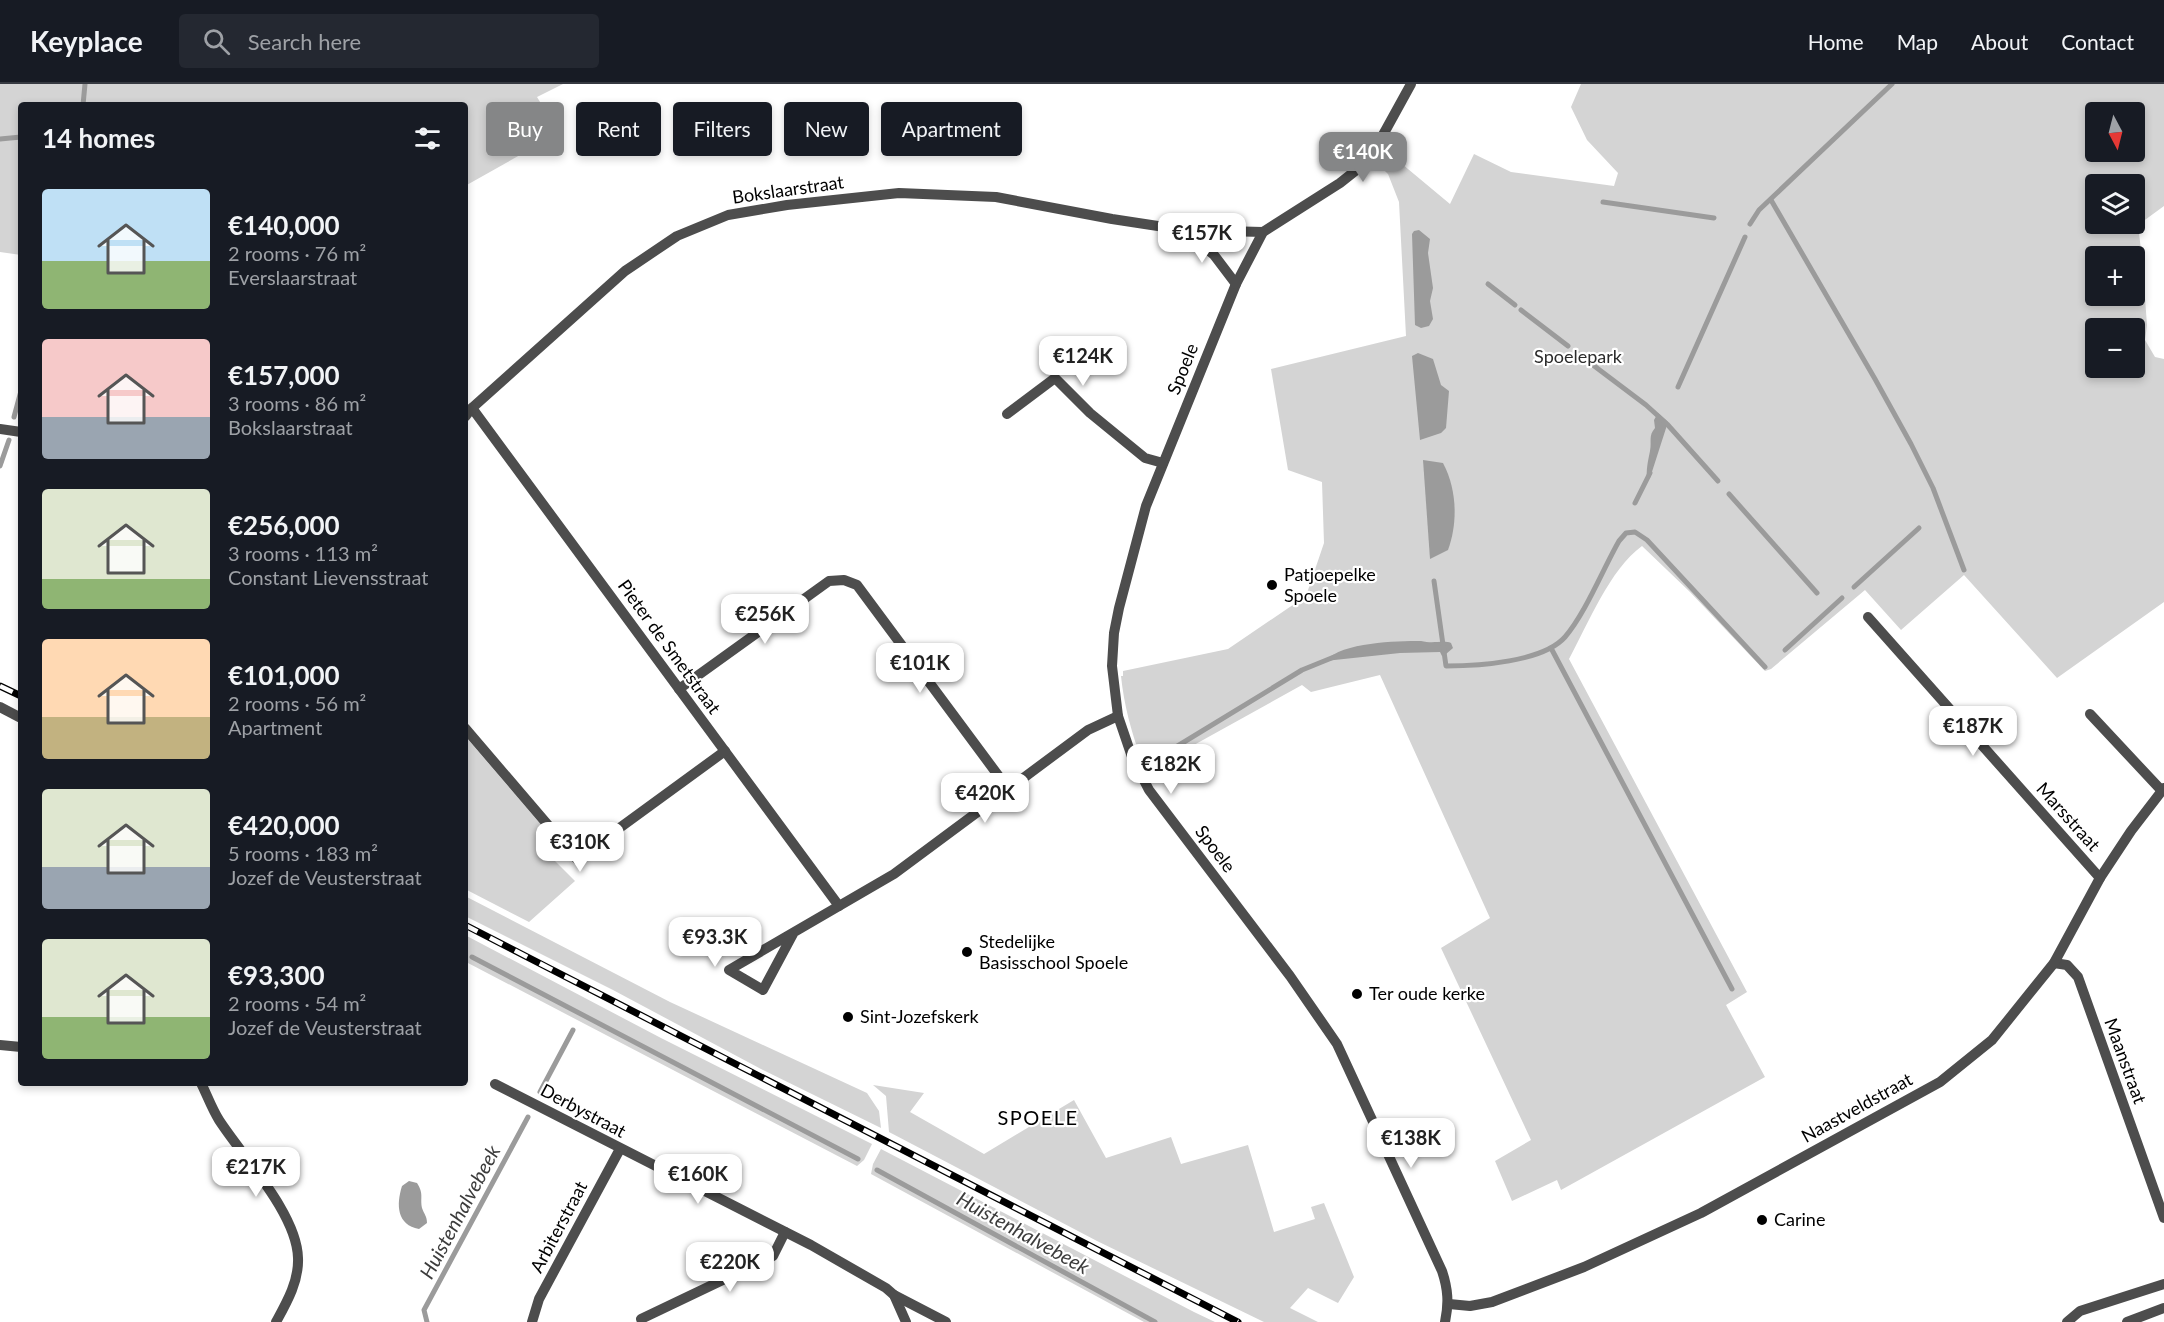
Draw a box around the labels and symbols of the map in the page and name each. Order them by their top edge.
north arrow [2085,102,2145,162]
pin: €140K [1321,132,1405,183]
street label: Bokslaarstraat [731,170,845,208]
pin: €157K [1160,213,1244,264]
pin: €124K [1041,336,1125,387]
street label: Spoele [1162,340,1202,397]
park label: Spoelepark [1534,345,1623,367]
place label: Patjoepelke Spoele [1284,563,1376,606]
street label: Pieter de Smetstraat [614,575,726,718]
marker: Patjoepelke Spoele [1265,578,1279,592]
pin: €256K [723,594,807,645]
pin: €101K [878,643,962,694]
pin: €187K [1931,706,2015,757]
pin: €182K [1129,744,1213,795]
pin: €420K [943,773,1027,824]
street label: Marsstraat [2032,778,2106,856]
street label: Spoele [1191,821,1241,876]
pin: €310K [538,822,622,873]
pin: €93.3K [666,917,764,968]
place label: Stedelijke Basisschool Spoele [979,930,1128,973]
marker: Stedelijke Basisschool Spoele [960,945,974,959]
place label: Ter oude kerke [1369,982,1485,1004]
marker: Ter oude kerke [1350,987,1364,1001]
place label: Sint-Jozefskerk [860,1005,980,1027]
marker: Sint-Jozefskerk [841,1010,855,1024]
street label: Maanstraat [2100,1015,2152,1107]
street label: Naastveldstraat [1797,1067,1916,1147]
street label: Derbystraat [537,1078,630,1142]
district label: SPOELE [997,1105,1079,1129]
pin: €138K [1369,1118,1453,1169]
water label: Huistenhalvebeek [414,1140,505,1282]
pin: €217K [214,1147,298,1198]
pin: €160K [656,1154,740,1205]
street label: Arbiterstraat [525,1177,592,1276]
water label: Huistenhalvebeek [953,1186,1094,1279]
place label: Carine [1774,1208,1825,1230]
marker: Carine [1755,1213,1769,1227]
pin: €220K [688,1242,772,1293]

